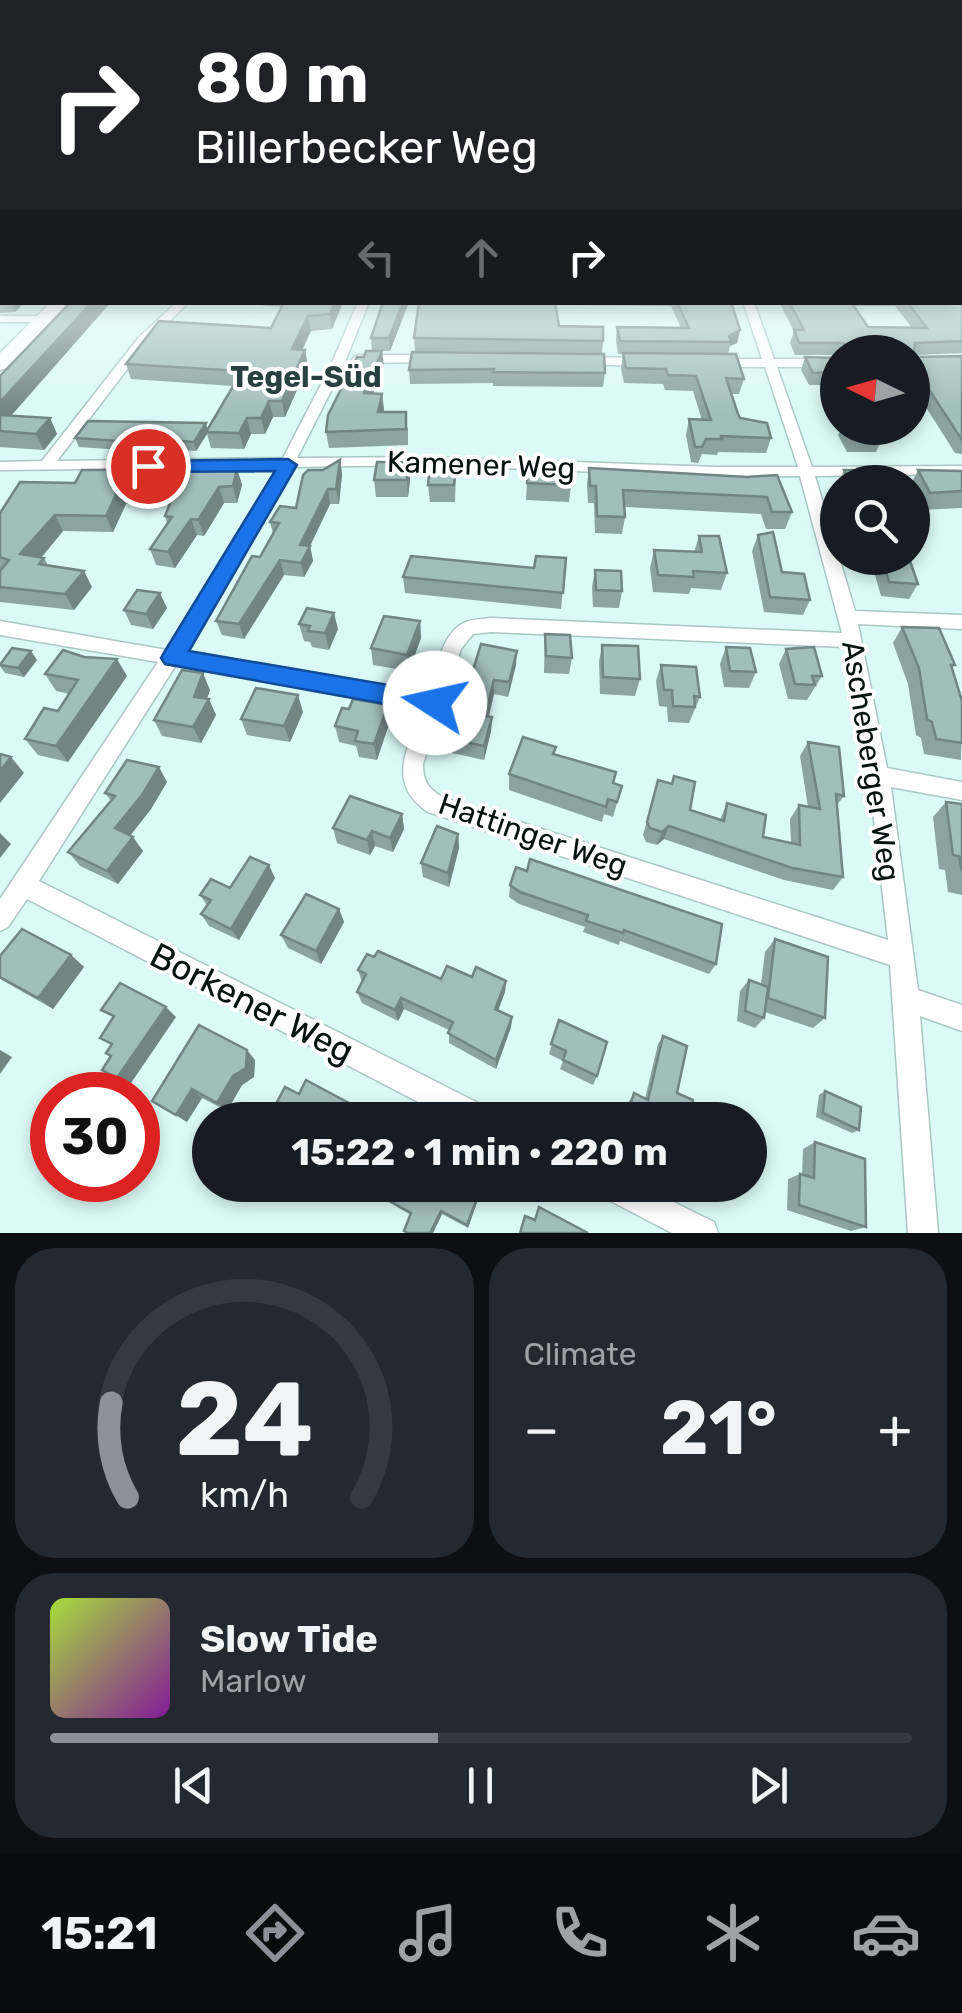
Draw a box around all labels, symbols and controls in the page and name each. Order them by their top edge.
text: 80 m [195,37,369,120]
icon: right [30,40,160,170]
text: Billerbecker Weg [195,121,538,174]
icon: left [349,230,404,285]
icon: ahead [454,230,509,285]
icon: right [559,230,614,285]
north arrow [820,335,930,445]
map controls [820,335,930,575]
district label: Tegel-Süd [230,359,382,395]
pin [106,424,191,509]
icon: arrive [121,439,176,494]
street label: Kamener Weg [386,444,576,486]
button: search [820,465,930,575]
street label: Ascheberger Weg [834,638,908,884]
position arrow [383,651,487,755]
street label: Hattinger Weg [434,786,632,884]
street label: Borkener Weg [143,934,361,1072]
speed limit sign: 30 [30,1072,160,1202]
text: 15:22 · 1 min · 220 m [291,1129,668,1175]
text: Climate [524,1335,637,1373]
text: 24 [175,1358,313,1481]
text: 21° [660,1384,777,1473]
text: − [524,1397,559,1462]
text: + [878,1397,912,1462]
text: km/h [200,1474,289,1516]
text: Slow Tide [200,1616,378,1662]
text: Marlow [200,1662,307,1700]
icon: previous [166,1758,221,1813]
icon: pause [453,1758,508,1813]
icon: next [741,1758,796,1813]
icon: directions [240,1898,310,1968]
icon: music [393,1898,463,1968]
icon: phone [545,1898,615,1968]
icon: climate [698,1898,768,1968]
icon: car [851,1898,921,1968]
text: 15:21 [41,1907,158,1960]

